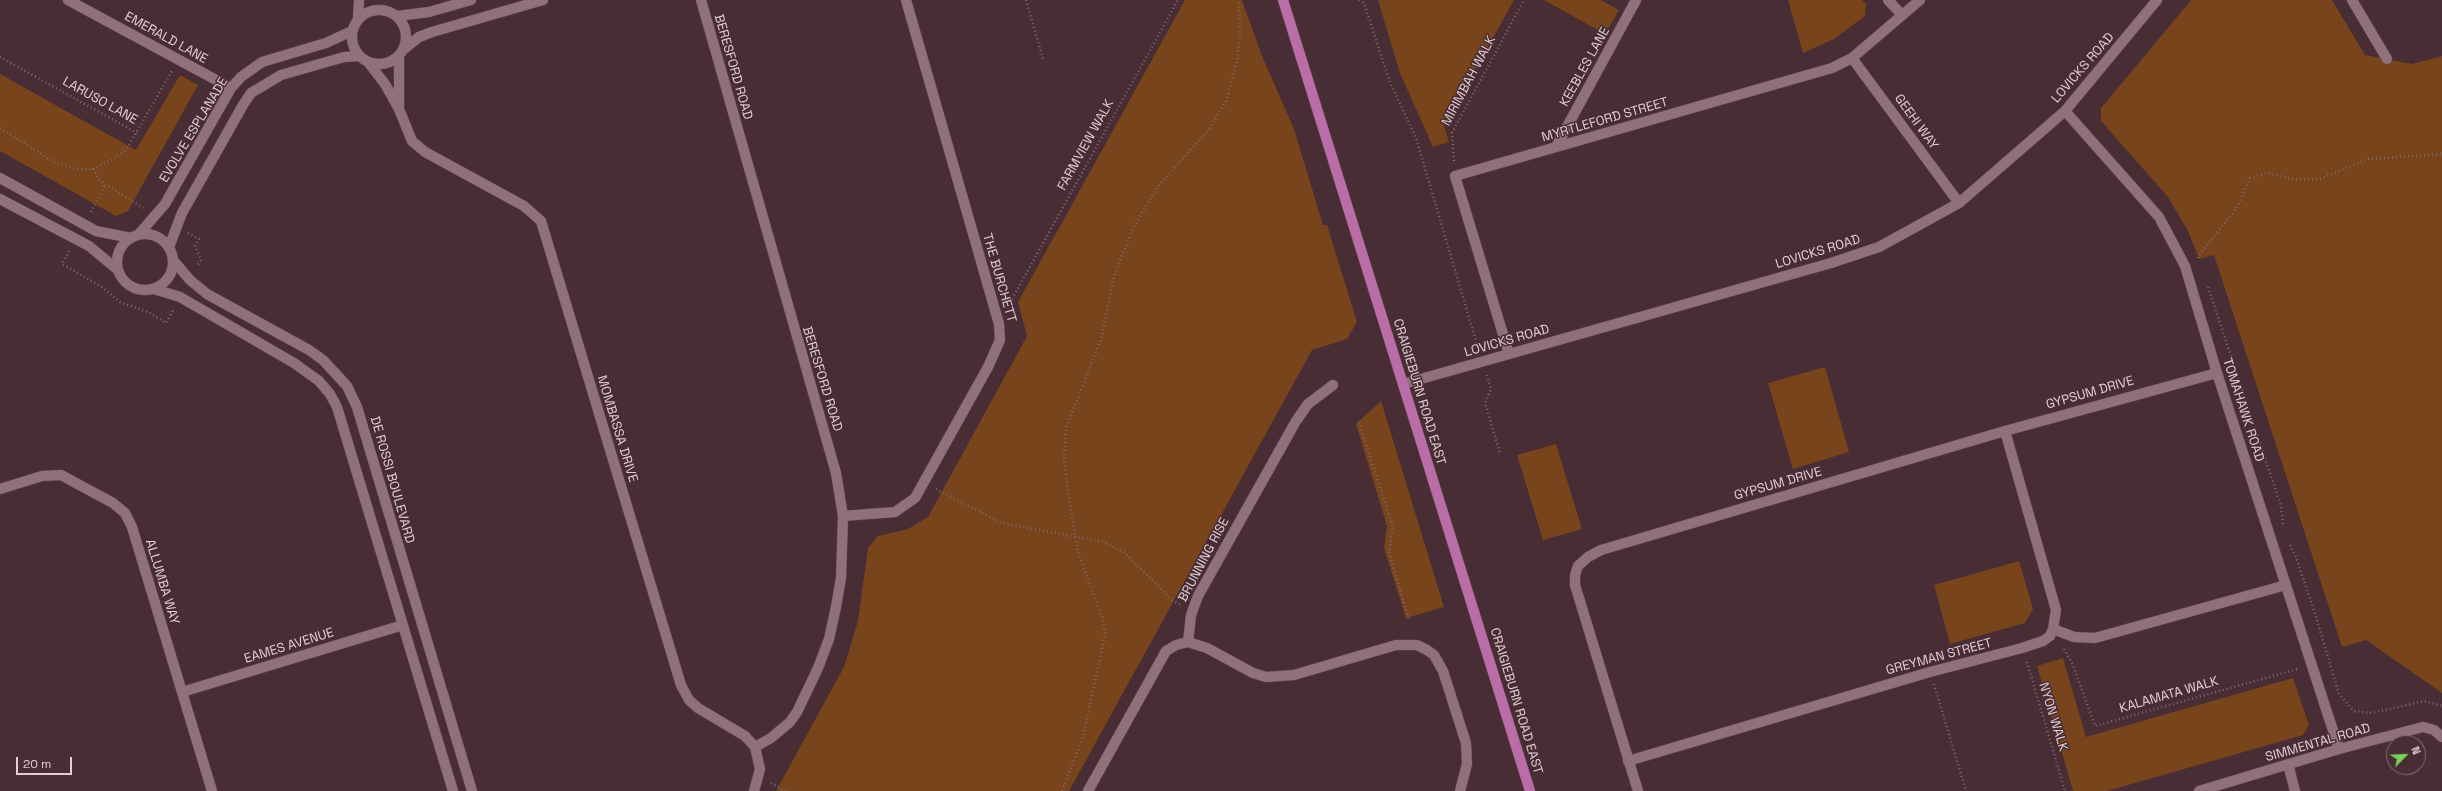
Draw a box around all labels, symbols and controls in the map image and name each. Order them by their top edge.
street label: EMERALD LANE [122,9,210,67]
street label: BERESFORD ROAD [711,13,755,121]
street label: KEEBLES LANE [1557,25,1613,109]
street label: LOVICKS ROAD [2048,30,2118,106]
street label: MIRIMBAH WALK [1439,33,1499,129]
street label: LARUSO LANE [60,74,140,128]
street label: EVOLVE ESPLANADE [156,75,232,185]
street label: GEEHI WAY [1891,91,1941,153]
street label: MYRTLEFORD STREET [1540,94,1670,146]
street label: FARMVIEW WALK [1055,97,1117,193]
street label: THE BURCHETT [979,232,1019,324]
street label: LOVICKS ROAD [1774,232,1862,272]
street label: CRAIGIEBURN ROAD EAST [1389,317,1449,467]
street label: LOVICKS ROAD [1463,321,1551,361]
street label: BERESFORD ROAD [799,325,845,433]
street label: TOMAHAWK ROAD [2219,356,2267,464]
street label: GYPSUM DRIVE [2044,373,2136,413]
street label: MOMBASSA DRIVE [593,374,641,484]
street label: DE ROSSI BOULEVARD [366,415,418,545]
street label: GYPSUM DRIVE [1732,464,1824,504]
street label: BRUNNING RISE [1175,515,1233,605]
street label: ALLUMBA WAY [142,537,182,627]
street label: EAMES AVENUE [242,625,336,667]
street label: CRAIGIEBURN ROAD EAST [1486,626,1546,776]
street label: GREYMAN STREET [1884,635,1994,679]
street label: KALAMATA WALK [2118,673,2220,717]
street label: NYON WALK [2035,681,2071,753]
street label: SIMMENTAL ROAD [2264,721,2372,765]
north arrow [2386,735,2426,775]
text: N [2408,744,2424,757]
scale bar [18,749,74,775]
text: 20 m [23,756,51,772]

